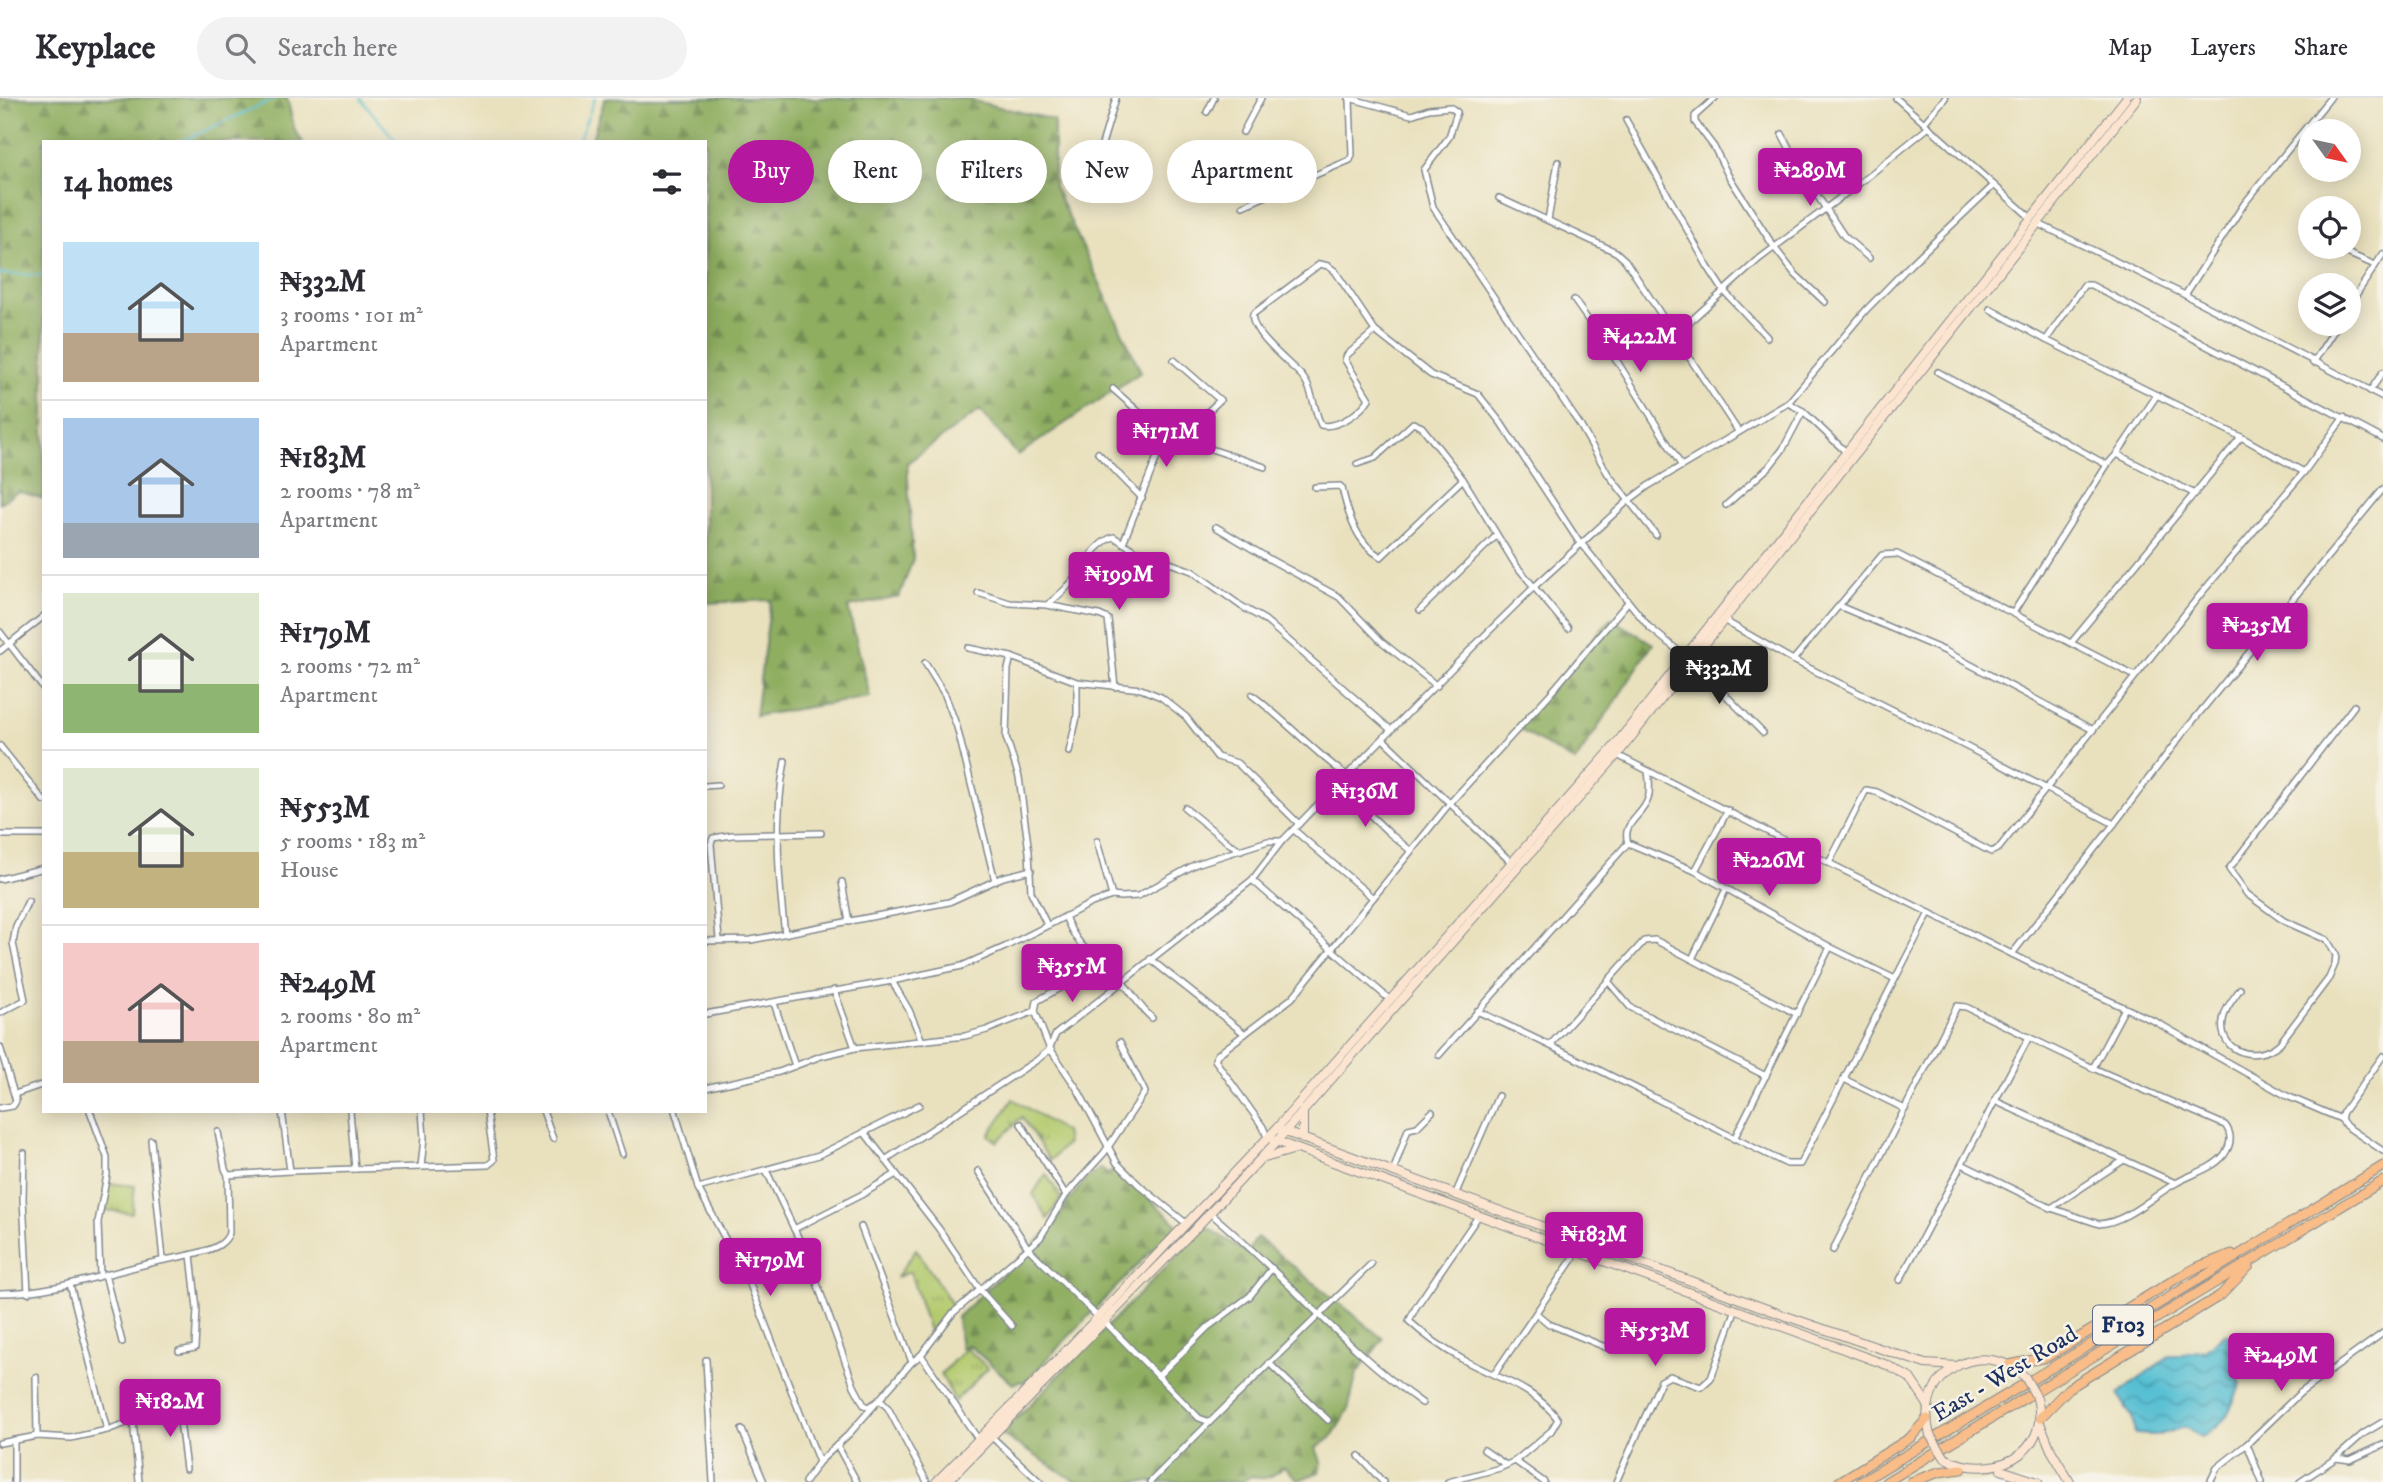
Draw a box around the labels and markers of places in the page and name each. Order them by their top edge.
pin: ₦289M [1761,148,1859,208]
pin: ₦422M [1591,314,1689,374]
pin: ₦171M [1117,410,1215,469]
pin: ₦199M [1070,552,1168,612]
pin: ₦235M [2208,603,2306,663]
pin: ₦332M [1670,646,1768,706]
pin: ₦136M [1316,770,1414,829]
pin: ₦226M [1720,838,1818,898]
pin: ₦355M [1023,944,1121,1004]
pin: ₦183M [1545,1212,1643,1272]
pin: ₦179M [721,1238,819,1298]
pin: ₦553M [1606,1308,1704,1368]
pin: ₦249M [2232,1334,2330,1393]
pin: ₦182M [121,1380,219,1439]

